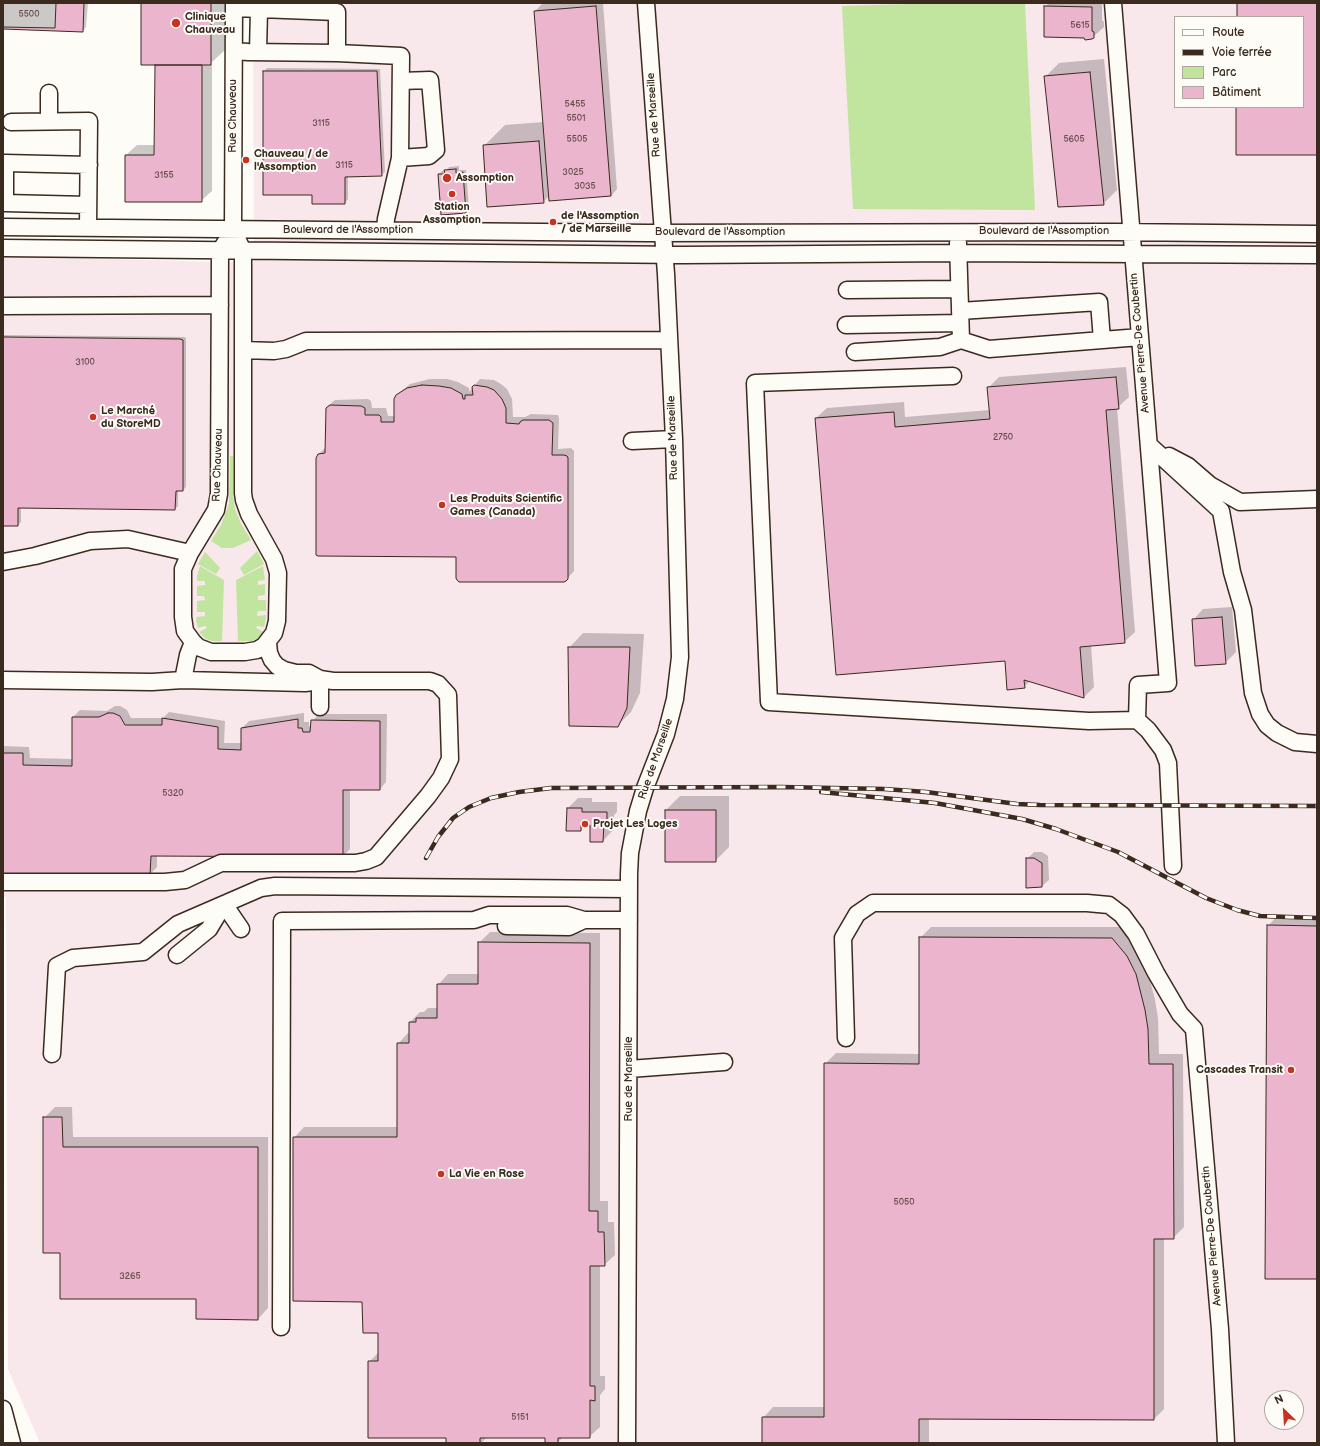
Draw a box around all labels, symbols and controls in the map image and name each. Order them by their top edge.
house number: 5500 [19,10,39,20]
place label: Clinique Chauveau [185,10,235,36]
legend [1174,16,1304,108]
marker: Clinique Chauveau [170,17,182,29]
house number: 5615 [1070,21,1090,31]
text: Route [1212,25,1244,40]
text: Voie ferrée [1212,45,1272,60]
text: Parc [1212,65,1236,80]
street label: Rue de Marseille [644,72,664,158]
street label: Rue Chauveau [226,79,240,153]
text: Bâtiment [1212,85,1261,100]
house number: 5455 [565,100,585,110]
house number: 5501 [566,114,586,124]
house number: 3115 [312,119,330,129]
house number: 5505 [567,135,587,145]
house number: 5605 [1063,135,1085,145]
place label: Chauveau / de l'Assomption [254,147,328,173]
marker: Chauveau / de l'Assomption [241,155,251,165]
house number: 3115 [335,161,353,171]
house number: 3025 [562,168,584,178]
house number: 3155 [154,171,174,181]
place label: Assomption [456,171,514,185]
marker: Assomption [441,172,453,184]
house number: 3035 [574,182,596,192]
marker: Station Assomption [447,189,457,199]
place label: Station Assomption [423,200,481,226]
place label: de l'Assomption / de Marseille [561,209,639,235]
marker: de l'Assomption / de Marseille [548,217,558,227]
street label: Boulevard de l'Assomption [283,223,413,237]
street label: Boulevard de l'Assomption [979,224,1109,238]
street label: Boulevard de l'Assomption [655,225,785,239]
street label: Avenue Pierre-De Coubertin [1127,272,1153,414]
house number: 3100 [75,358,95,368]
street label: Rue de Marseille [665,395,681,481]
place label: Le Marché du StoreMD [101,404,161,430]
marker: Le Marché du StoreMD [88,412,98,422]
street label: Rue Chauveau [210,428,226,502]
house number: 2750 [993,433,1013,443]
place label: Les Produits Scientific Games (Canada) [450,492,562,518]
marker: Les Produits Scientific Games (Canada) [437,500,447,510]
street label: Rue de Marseille [636,717,676,801]
house number: 5320 [162,789,184,799]
place label: Projet Les Loges [593,817,677,831]
marker: Projet Les Loges [580,819,590,829]
street label: Rue de Marseille [622,1037,636,1121]
place label: Cascades Transit [1196,1063,1283,1077]
marker: Cascades Transit [1286,1065,1296,1075]
street label: Avenue Pierre-De Coubertin [1199,1165,1225,1307]
place label: La Vie en Rose [449,1167,524,1181]
marker: La Vie en Rose [436,1169,446,1179]
house number: 5050 [894,1198,914,1208]
house number: 3265 [119,1272,141,1282]
north arrow [1264,1390,1304,1430]
text: N [1273,1392,1286,1407]
house number: 5151 [511,1413,529,1423]

